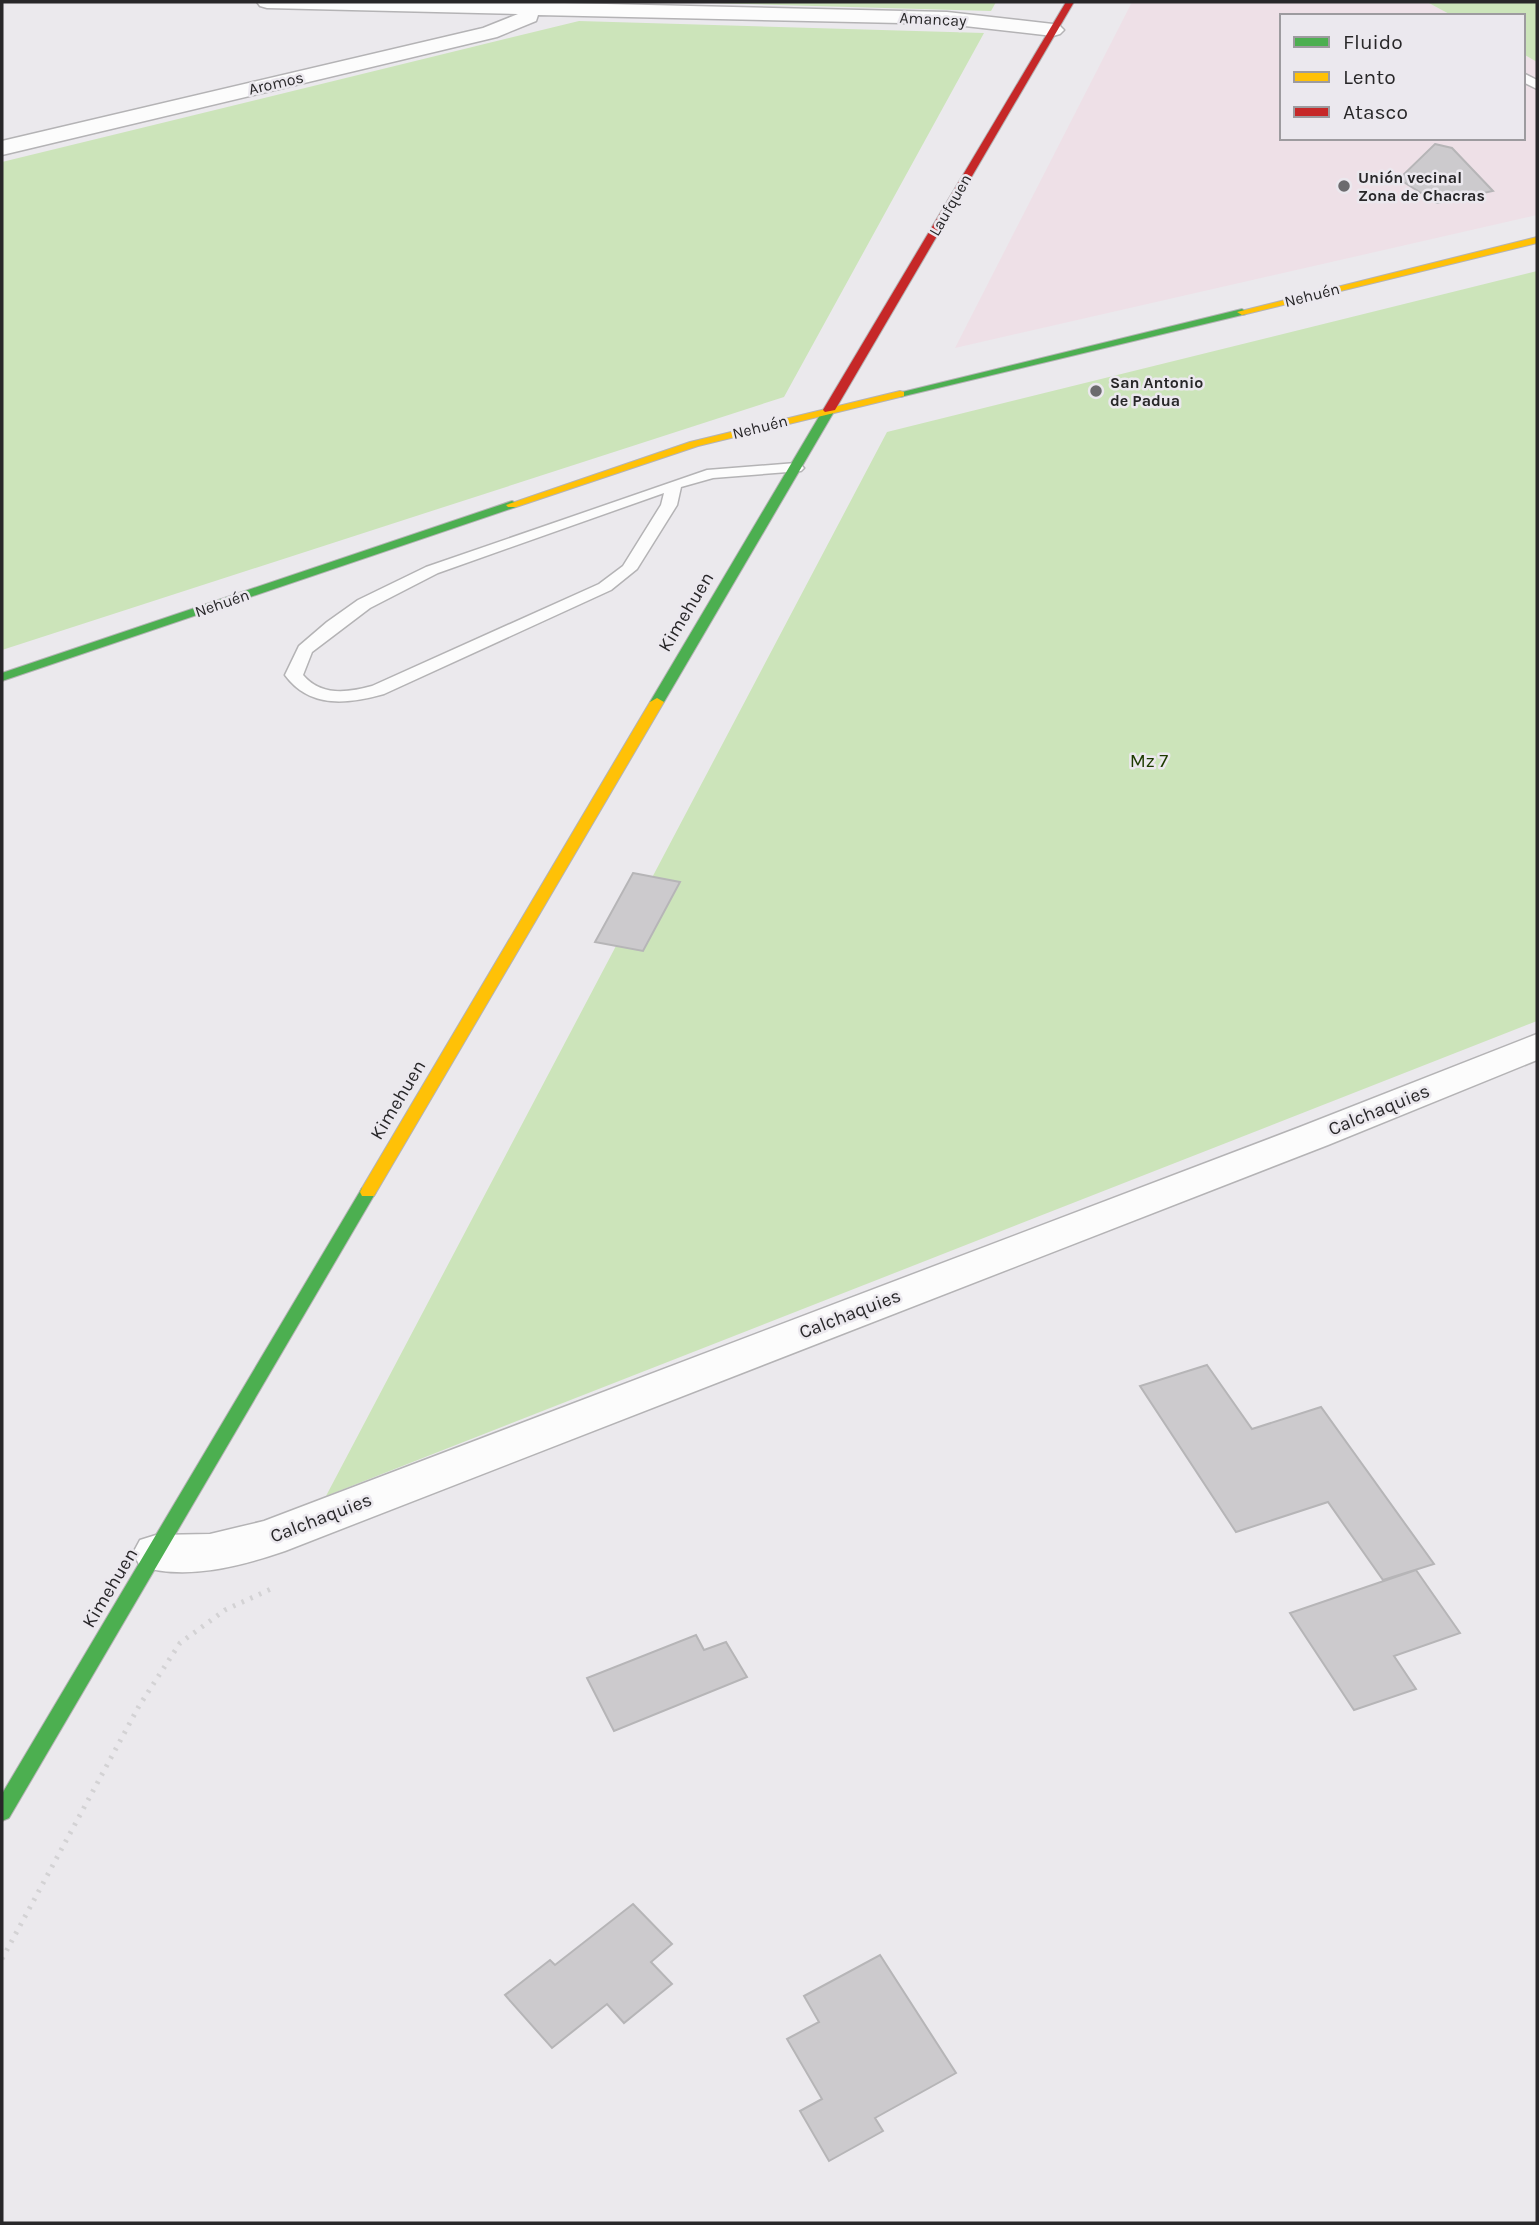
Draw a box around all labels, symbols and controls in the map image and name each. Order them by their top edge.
street label: Amancay [899,8,968,30]
legend [1280,14,1525,140]
text: Fluido [1343,30,1403,54]
text: Lento [1343,65,1396,89]
street label: Aromos [247,67,305,99]
text: Atasco [1343,100,1408,124]
place label: Unión vecinal Zona de Chacras [1358,168,1485,205]
street label: Laufquen [925,171,975,239]
marker: Unión vecinal Zona de Chacras [1336,178,1352,194]
street label: Nehuén [1282,279,1342,311]
place label: San Antonio de Padua [1110,373,1203,410]
marker: San Antonio de Padua [1088,383,1104,399]
street label: Nehuén [730,411,790,443]
street label: Kimehuen [654,568,718,656]
street label: Nehuén [192,585,252,621]
park label: Mz 7 [1130,750,1168,772]
street label: Kimehuen [366,1056,430,1144]
street label: Calchaquies [1325,1080,1433,1140]
street label: Calchaquies [796,1285,904,1343]
street label: Calchaquies [267,1489,375,1547]
street label: Kimehuen [78,1544,142,1632]

